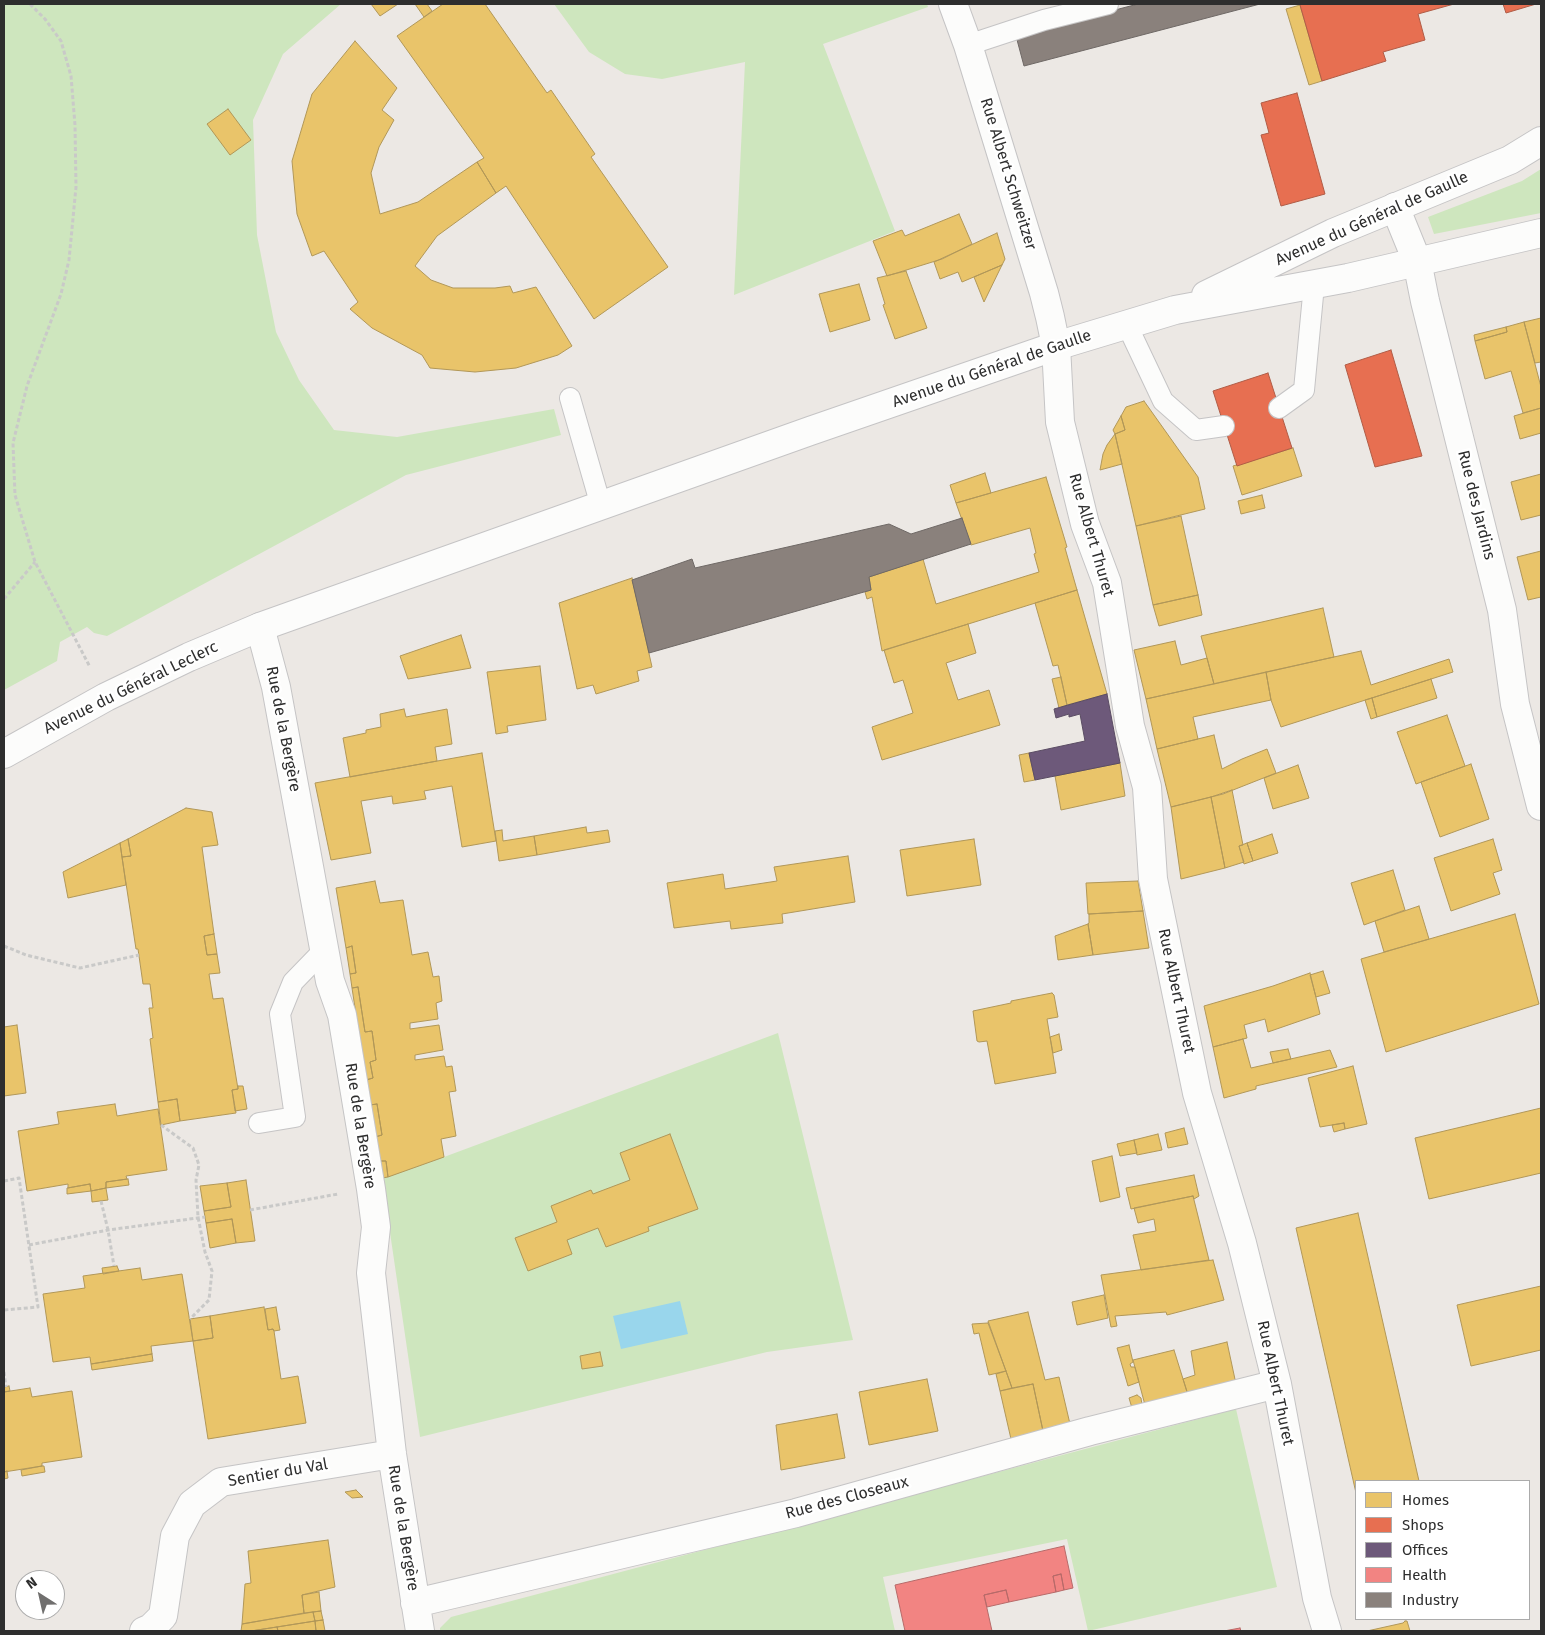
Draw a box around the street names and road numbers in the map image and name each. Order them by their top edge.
street label: Rue Albert Schweitzer [976,96,1040,252]
street label: Avenue du Général de Gaulle [1273,168,1471,270]
street label: Avenue du Général de Gaulle [890,326,1094,412]
street label: Rue des Jardins [1453,448,1499,562]
street label: Rue Albert Thuret [1064,471,1118,599]
street label: Avenue du Général Leclerc [41,637,221,739]
street label: Rue de la Bergère [261,665,305,793]
street label: Rue Albert Thuret [1153,927,1199,1055]
street label: Rue de la Bergère [341,1061,379,1191]
street label: Rue Albert Thuret [1252,1319,1298,1447]
street label: Sentier du Val [227,1455,329,1491]
street label: Rue de la Bergère [384,1463,422,1593]
street label: Rue des Closeaux [783,1472,911,1524]

